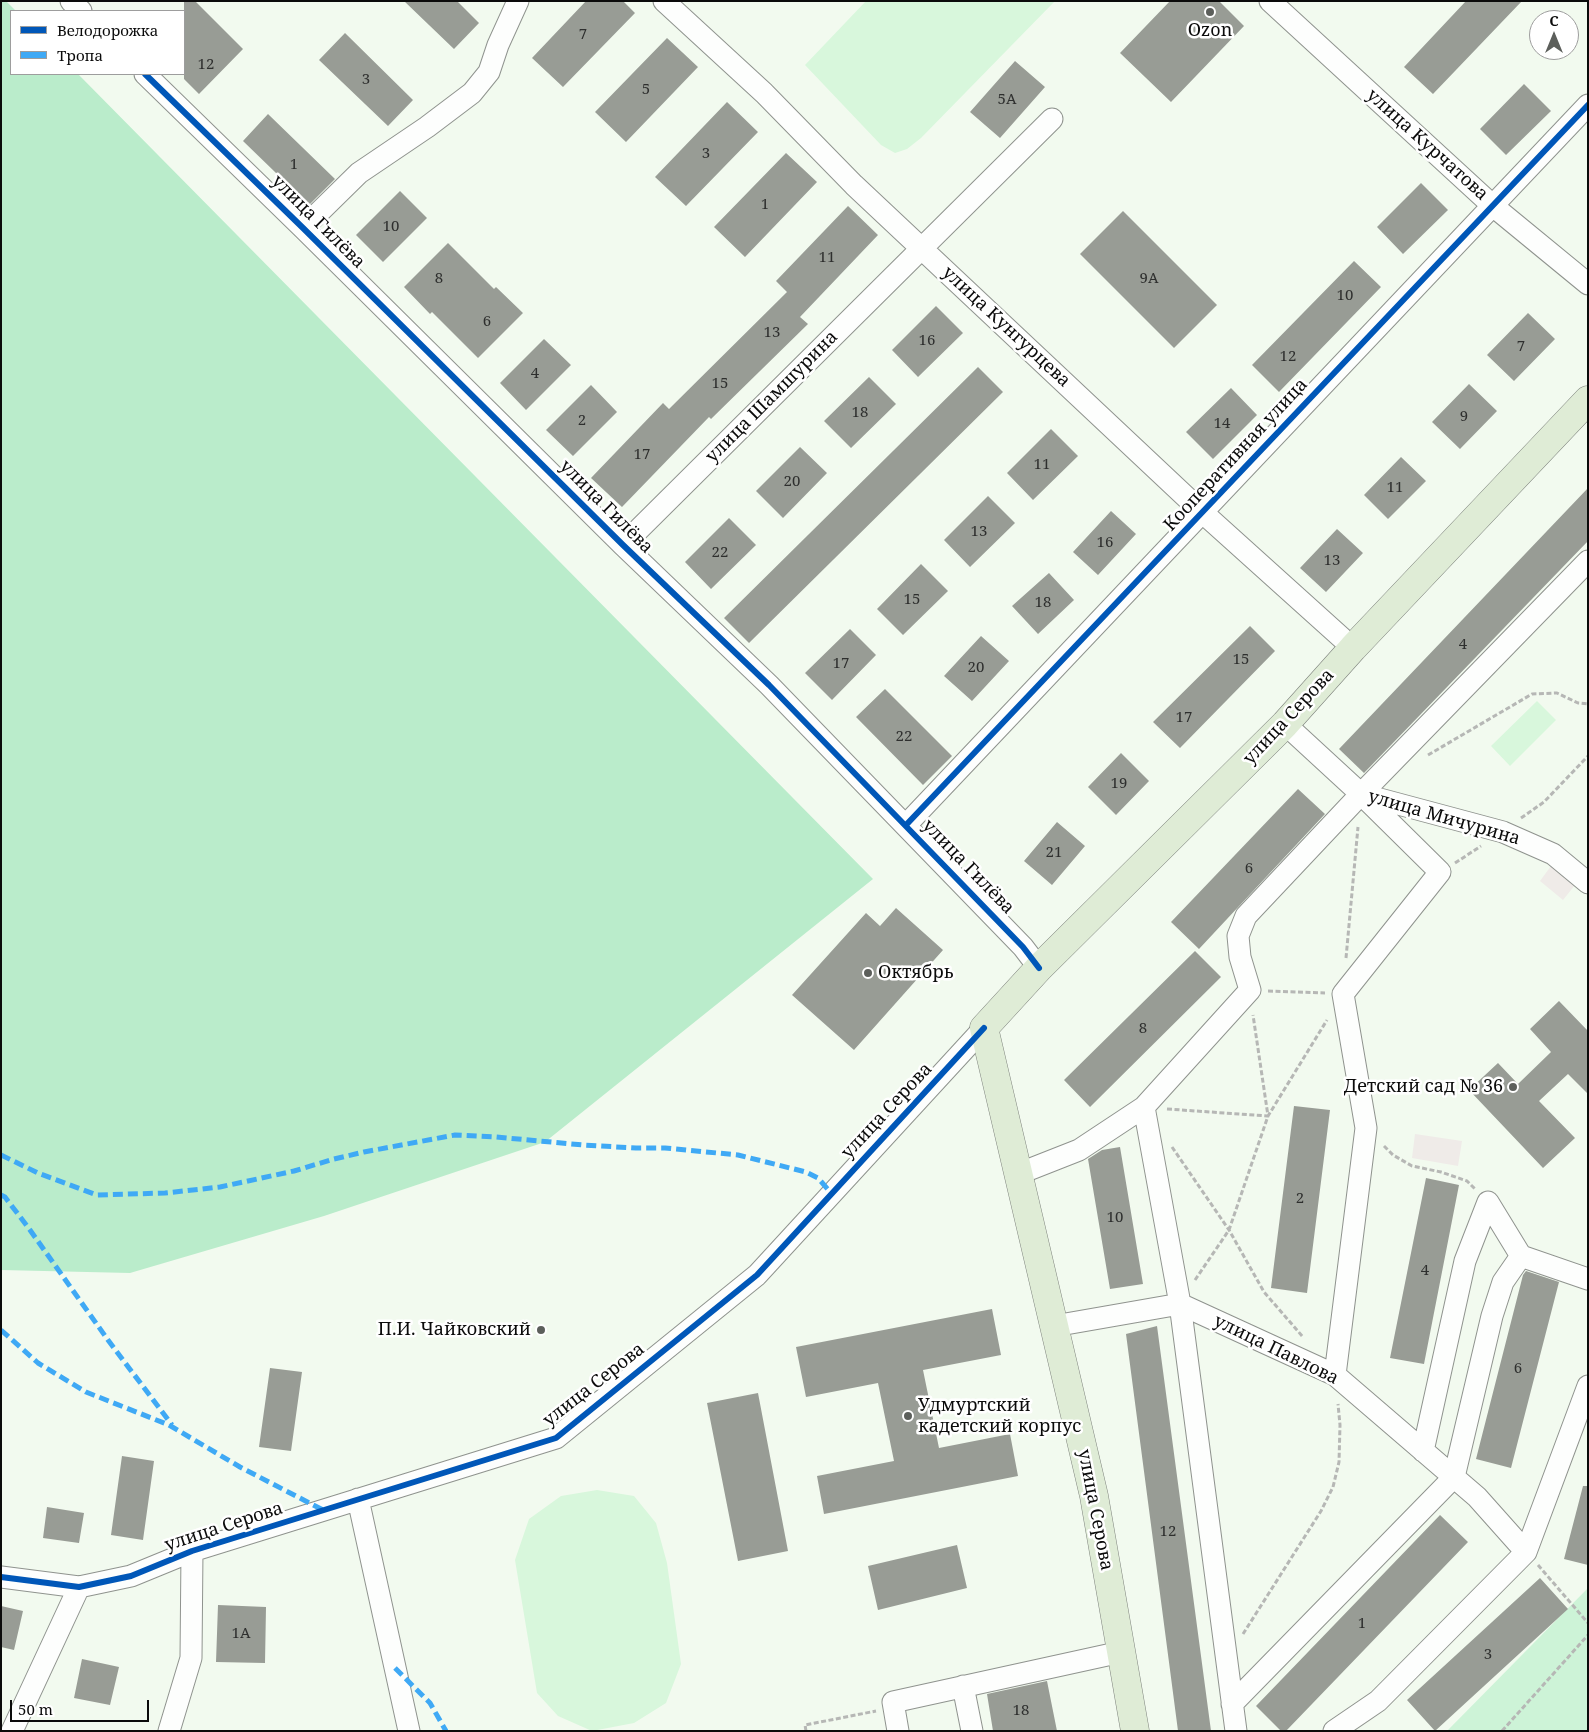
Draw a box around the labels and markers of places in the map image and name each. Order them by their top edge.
marker: Ozon [1204,6,1216,18]
place label: Ozon [1188,20,1232,42]
place label: Октябрь [878,962,953,984]
marker: Октябрь [862,967,874,979]
place label: Детский сад № 36 [1344,1076,1503,1098]
marker: Детский сад № 36 [1507,1081,1519,1093]
place label: П.И. Чайковский [378,1319,531,1341]
marker: П.И. Чайковский [535,1324,547,1336]
place label: Удмуртский кадетский корпус [918,1395,1081,1438]
marker: Удмуртский кадетский корпус [902,1410,914,1422]

